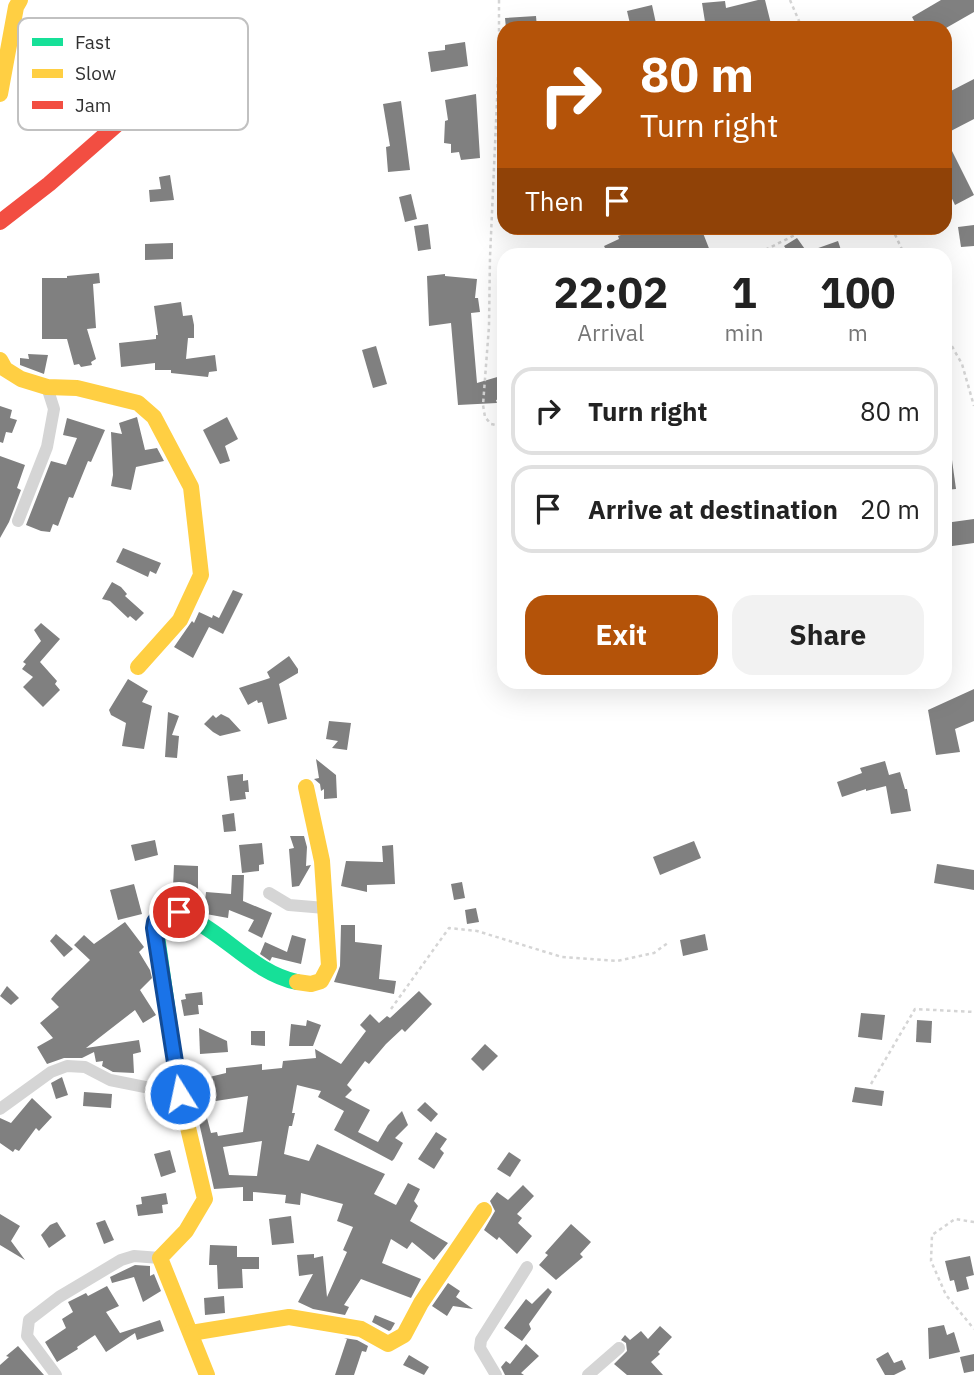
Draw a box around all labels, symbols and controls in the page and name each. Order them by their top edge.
legend [18,18,248,130]
text: Fast [75,30,111,54]
text: 80 m [640,42,754,105]
icon: right [525,49,616,140]
text: Slow [75,61,116,85]
text: Jam [75,93,111,117]
text: Turn right [640,104,778,146]
icon: arrive [598,182,636,220]
text: Then [525,184,584,218]
text: 22:02 [553,265,668,320]
text: 1 [731,265,757,320]
text: 100 [820,265,896,320]
text: Arrival [577,317,644,347]
text: min [725,317,763,347]
text: m [848,317,868,347]
icon: right [529,392,567,430]
text: Turn right [588,394,707,428]
text: 80 m [860,394,920,428]
icon: arrive [529,490,567,528]
text: Arrive at destination [588,492,838,526]
text: 20 m [860,492,920,526]
button: Exit [525,595,718,675]
button: Share [732,595,924,675]
pin [149,882,209,942]
icon: arrive [160,893,198,931]
position arrow [143,1057,217,1131]

